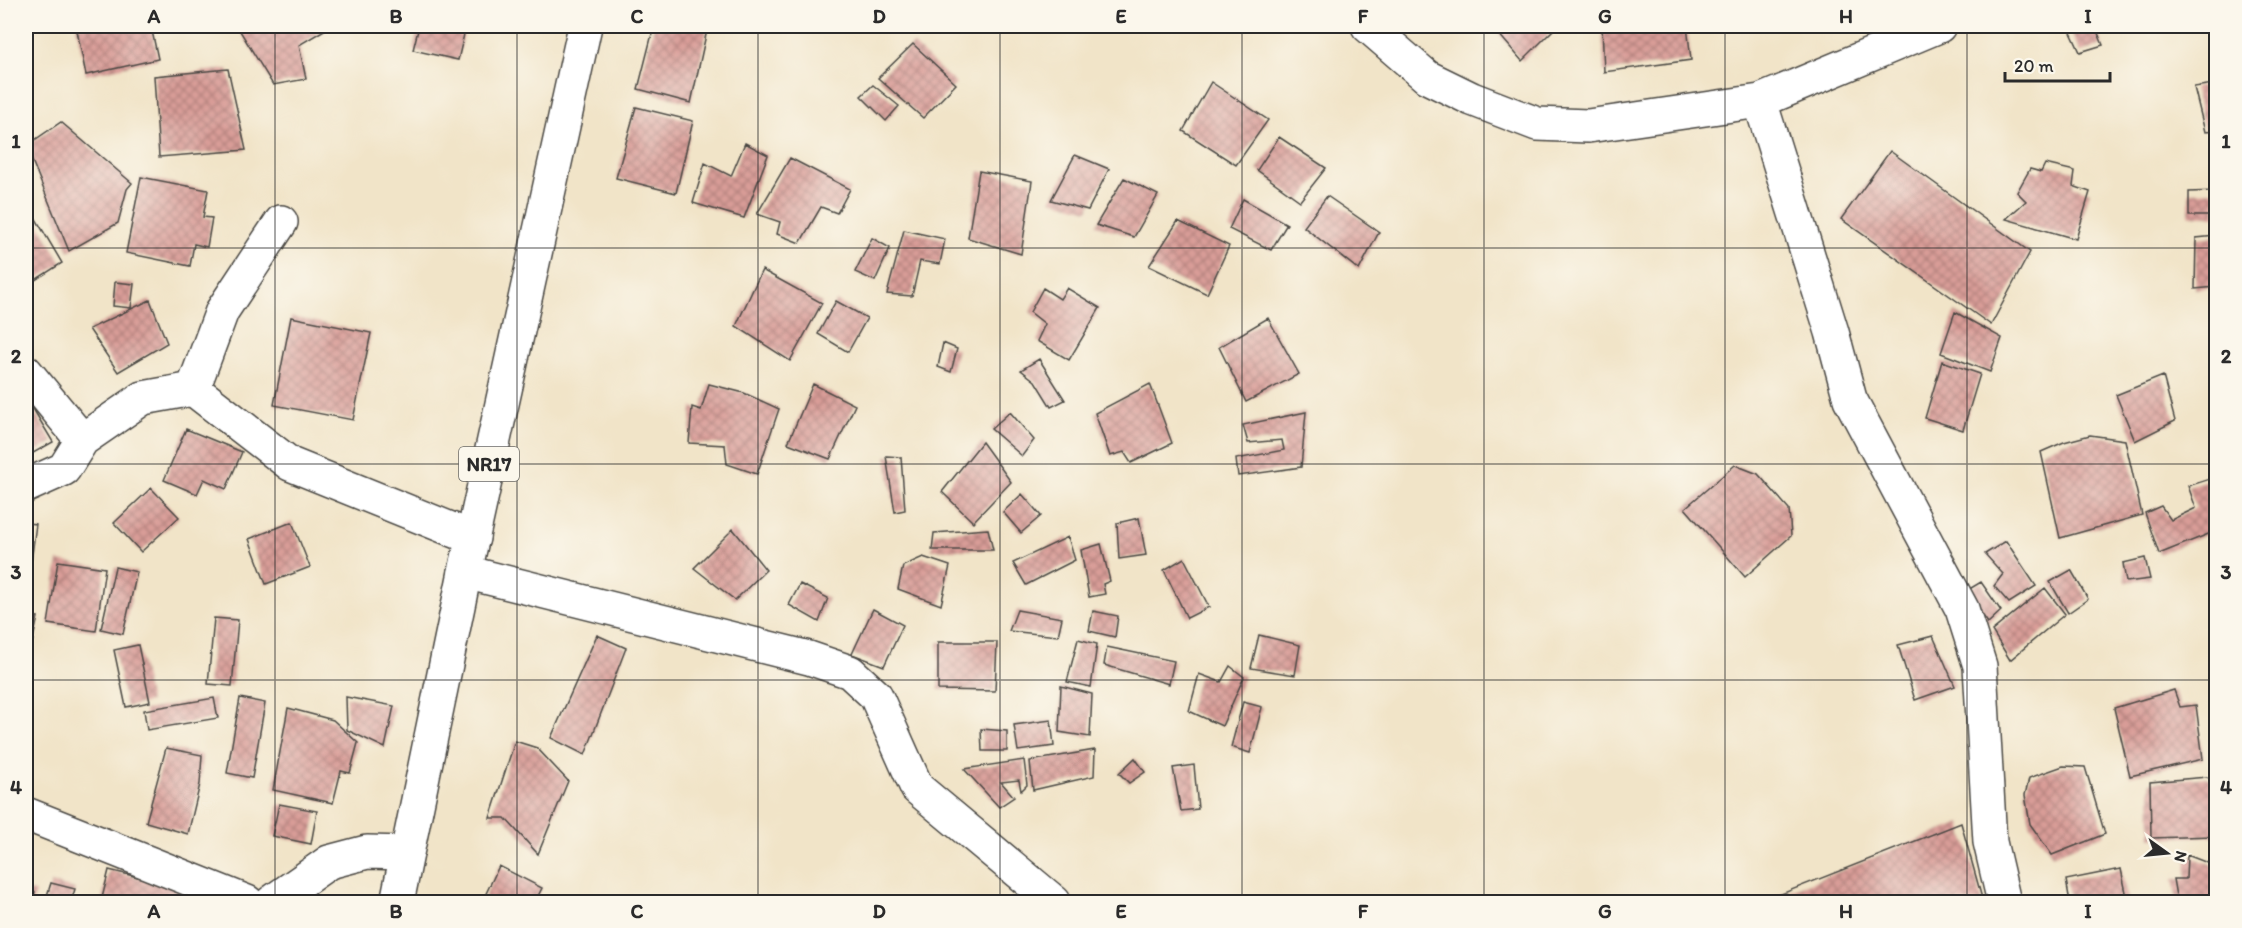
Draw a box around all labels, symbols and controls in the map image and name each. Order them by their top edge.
text: A [147,4,161,28]
text: B [390,4,403,28]
text: C [631,4,644,28]
text: D [872,4,886,28]
text: E [1115,4,1127,28]
text: F [1358,4,1369,28]
text: G [1598,4,1612,28]
text: H [1839,4,1853,28]
text: I [2084,4,2092,28]
scale bar [2005,45,2110,83]
text: 20 m [2014,55,2054,77]
text: 1 [11,129,21,153]
text: 1 [2221,129,2231,153]
text: 2 [11,344,22,368]
text: 2 [2221,344,2232,368]
road number: NR17 [459,447,519,481]
text: 3 [11,560,22,584]
text: 3 [2221,560,2232,584]
text: 4 [10,775,22,799]
text: 4 [2220,775,2232,799]
north arrow [2137,823,2197,883]
text: N [2170,849,2192,864]
text: A [147,899,161,923]
text: B [390,899,403,923]
text: C [631,899,644,923]
text: D [872,899,886,923]
text: E [1115,899,1127,923]
text: F [1358,899,1369,923]
text: G [1598,899,1612,923]
text: H [1839,899,1853,923]
text: I [2084,899,2092,923]

